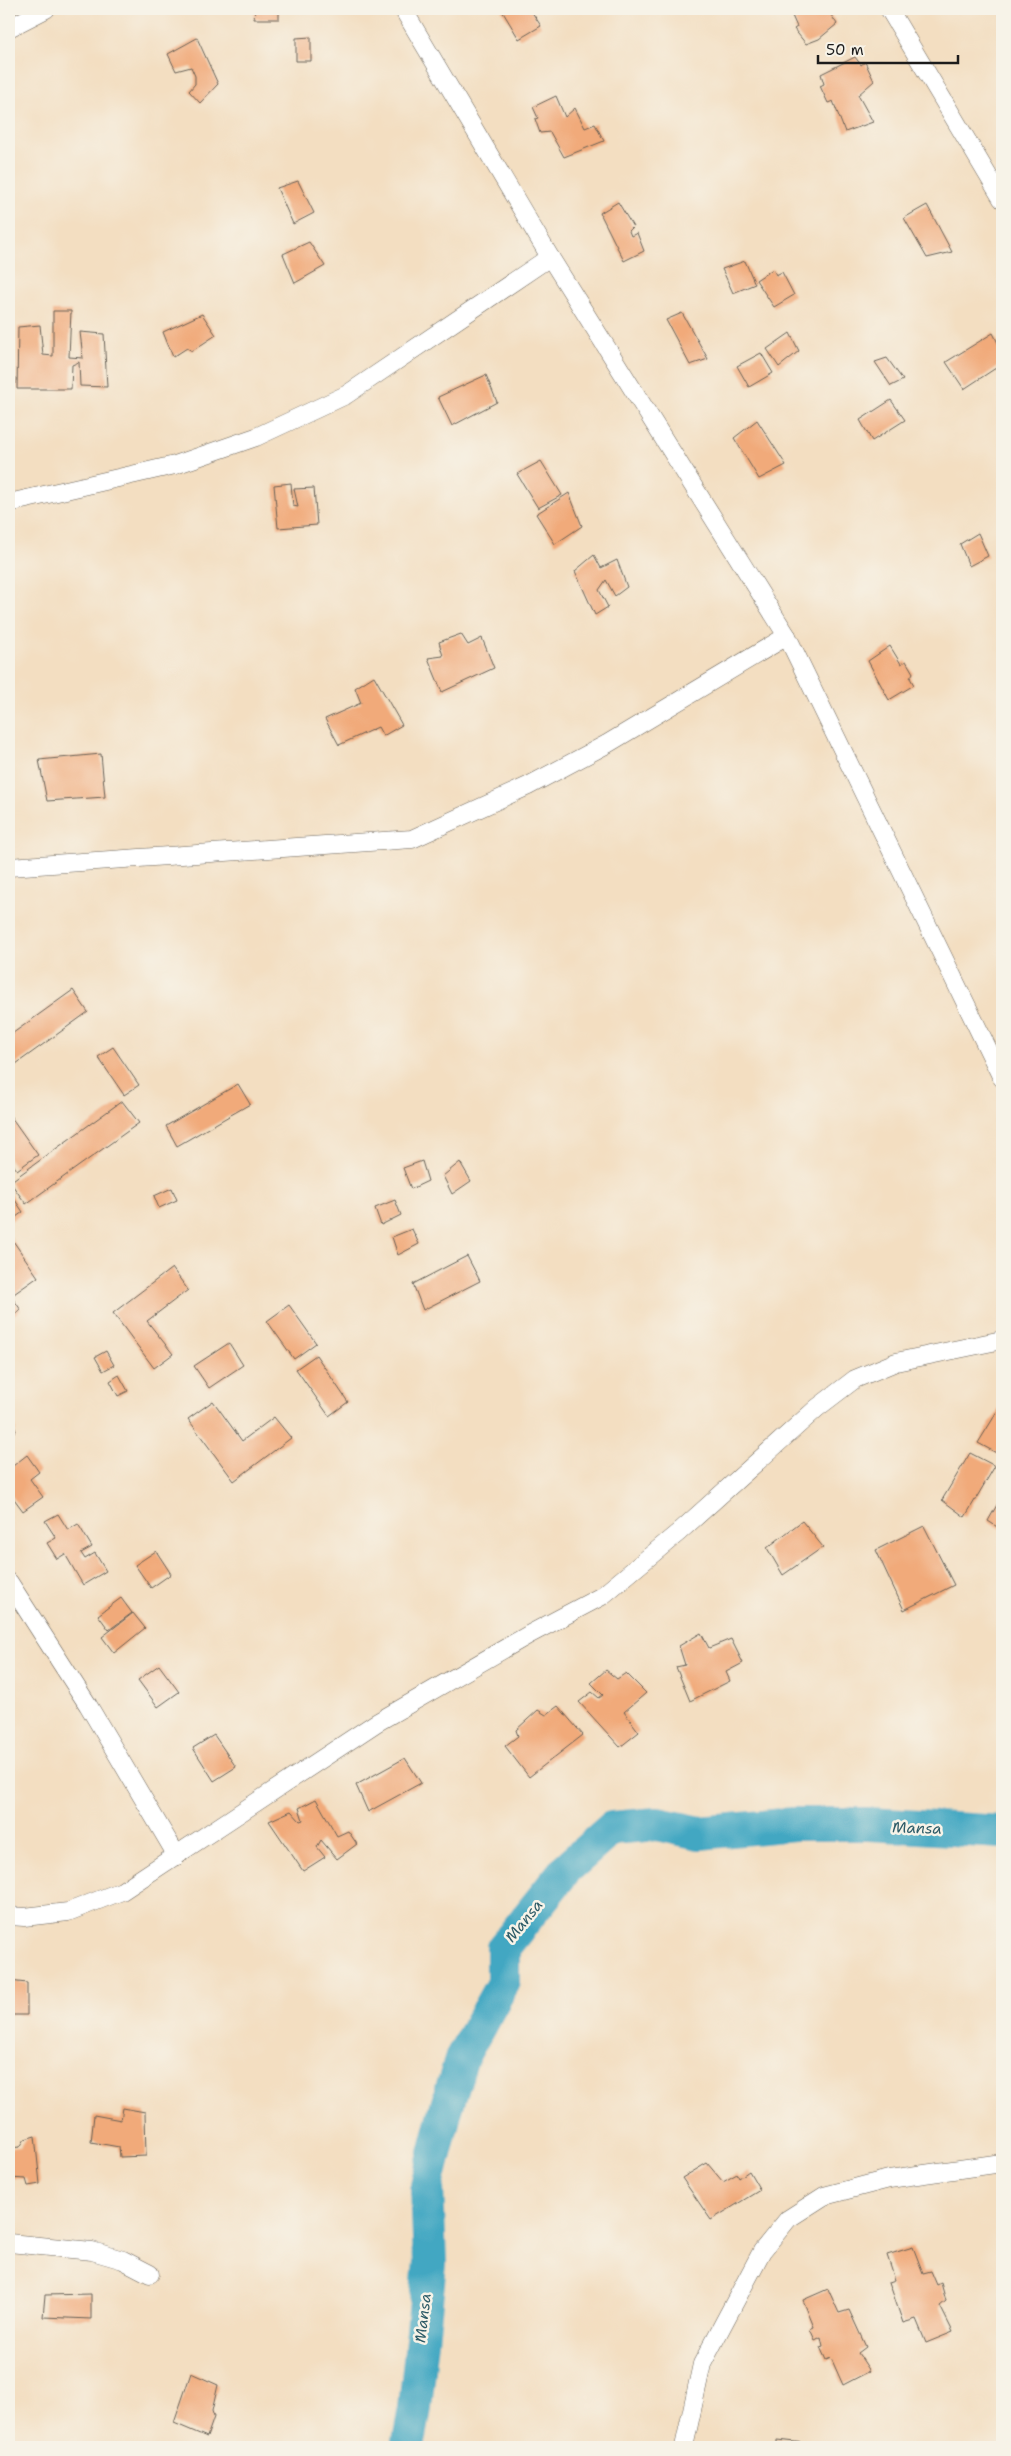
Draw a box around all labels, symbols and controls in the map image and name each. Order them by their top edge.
scale bar [818,32,958,64]
text: 50 m [826,40,864,60]
water label: Mansa [892,1817,942,1839]
water label: Mansa [501,1895,547,1947]
water label: Mansa [410,2292,436,2344]

